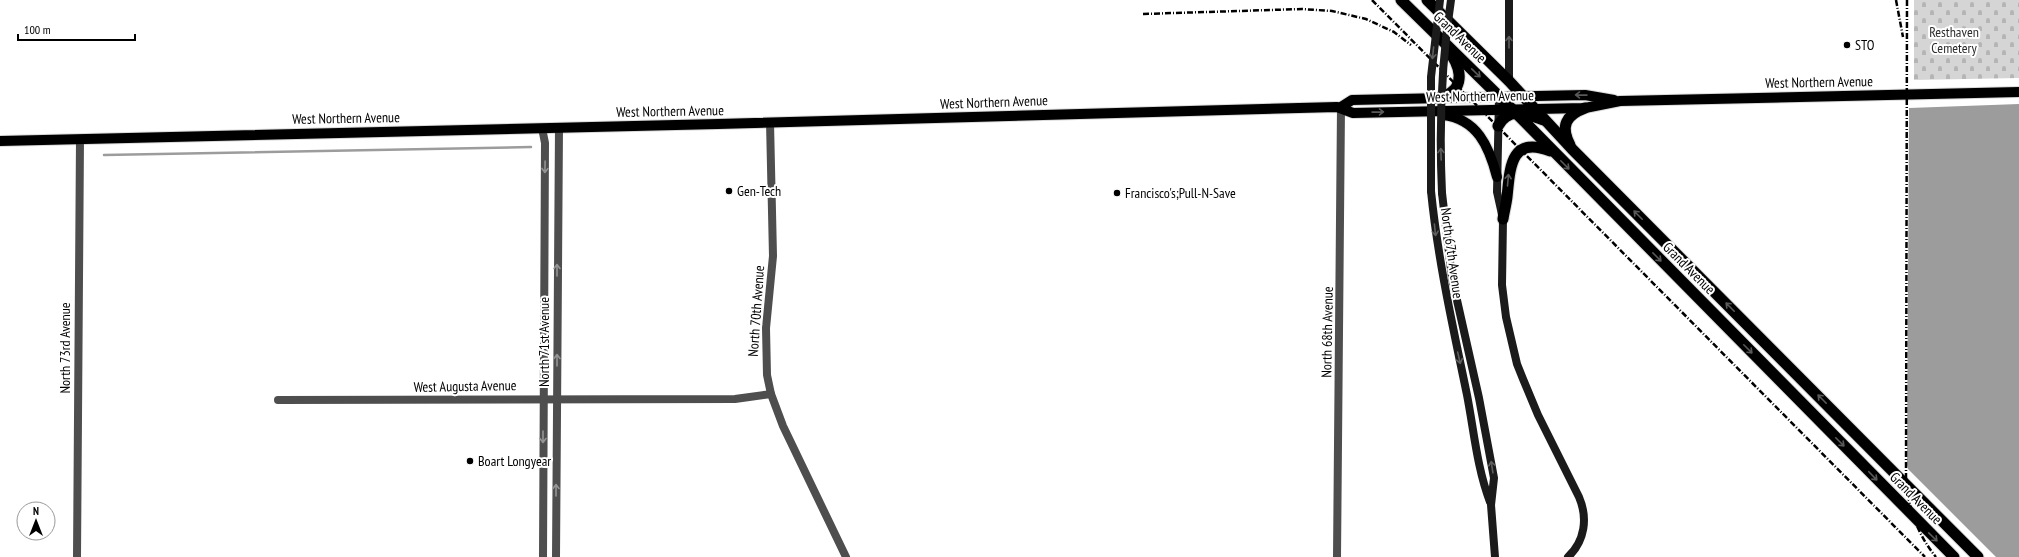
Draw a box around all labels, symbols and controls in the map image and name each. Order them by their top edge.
street label: Grand Avenue [1430,7,1490,67]
scale bar [18,16,135,42]
text: 100 m [24,22,51,37]
park label: Resthaven Cemetery [1929,23,1979,57]
one-way arrow [1505,36,1513,49]
place label: STO [1855,36,1875,54]
marker: STO [1842,40,1852,50]
one-way arrow [1429,46,1437,59]
one-way arrow [1471,69,1481,78]
street label: West Northern Avenue [1765,72,1873,92]
street label: West Northern Avenue [1426,86,1534,106]
street label: West Northern Avenue [940,91,1048,113]
one-way arrow [1575,91,1588,99]
street label: West Northern Avenue [616,101,724,121]
street label: West Northern Avenue [292,108,400,128]
one-way arrow [1371,108,1384,116]
one-way arrow [1437,148,1444,161]
one-way arrow [541,160,549,173]
one-way arrow [1560,160,1570,170]
one-way arrow [1505,174,1512,187]
place label: Gen-Tech [737,182,781,200]
place label: Francisco's;Pull-N-Save [1125,184,1236,202]
marker: Gen-Tech [724,186,734,196]
marker: Francisco's;Pull-N-Save [1112,188,1122,198]
street label: North 67th Avenue [1437,207,1467,300]
one-way arrow [1633,210,1643,220]
one-way arrow [1431,223,1438,236]
street label: Grand Avenue [1659,238,1719,298]
one-way arrow [1652,252,1662,262]
one-way arrow [553,264,561,277]
street label: North 70th Avenue [744,265,768,357]
street label: North 68th Avenue [1317,286,1337,378]
street label: North 71st Avenue [535,297,553,387]
street label: North 73rd Avenue [56,302,74,394]
one-way arrow [1725,302,1735,312]
one-way arrow [1743,344,1753,354]
one-way arrow [1455,351,1463,364]
one-way arrow [553,354,561,367]
street label: West Augusta Avenue [413,376,517,396]
one-way arrow [1817,394,1826,404]
one-way arrow [539,430,547,443]
one-way arrow [1835,437,1844,447]
place label: Boart Longyear [478,452,551,470]
marker: Boart Longyear [465,456,475,466]
one-way arrow [1488,460,1496,473]
street label: Grand Avenue [1886,468,1946,528]
one-way arrow [1868,471,1878,481]
one-way arrow [552,484,560,497]
north arrow [16,501,56,541]
text: N [33,504,39,518]
one-way arrow [1928,532,1938,542]

